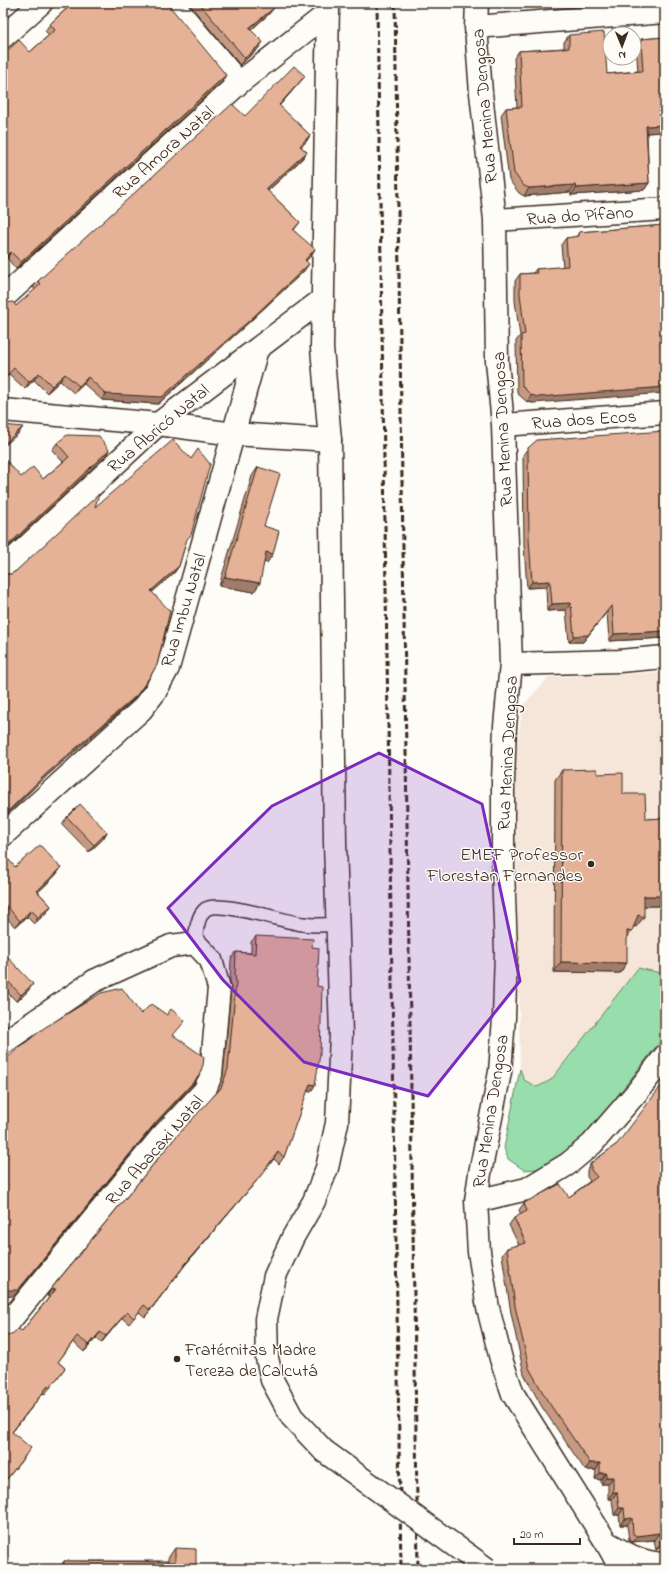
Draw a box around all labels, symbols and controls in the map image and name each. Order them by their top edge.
north arrow [602,26,642,66]
street label: Rua Menina Dengosa [466,27,507,184]
text: N [618,47,626,63]
street label: Rua Amora Natal [108,101,221,206]
street label: Rua do Pífano [526,200,635,234]
street label: Rua Menina Dengosa [487,351,522,507]
street label: Rua Abricó Natal [103,379,216,480]
street label: Rua dos Ecos [531,404,637,438]
street label: Rua Imbu Natal [155,551,215,671]
street label: Rua Menina Dengosa [492,675,527,831]
place label: EMEF Professor Florestan Fernandes [426,843,583,890]
marker: EMEF Professor Florestan Fernandes [586,859,596,869]
street label: Rua Menina Dengosa [467,1033,518,1190]
street label: Rua Abacaxi Natal [100,1090,211,1212]
place label: Fratérnitas Madre Tereza de Calcutá [184,1338,317,1385]
marker: Fratérnitas Madre Tereza de Calcutá [172,1354,182,1364]
scale bar [514,1520,580,1546]
text: 20 m [520,1526,543,1544]

